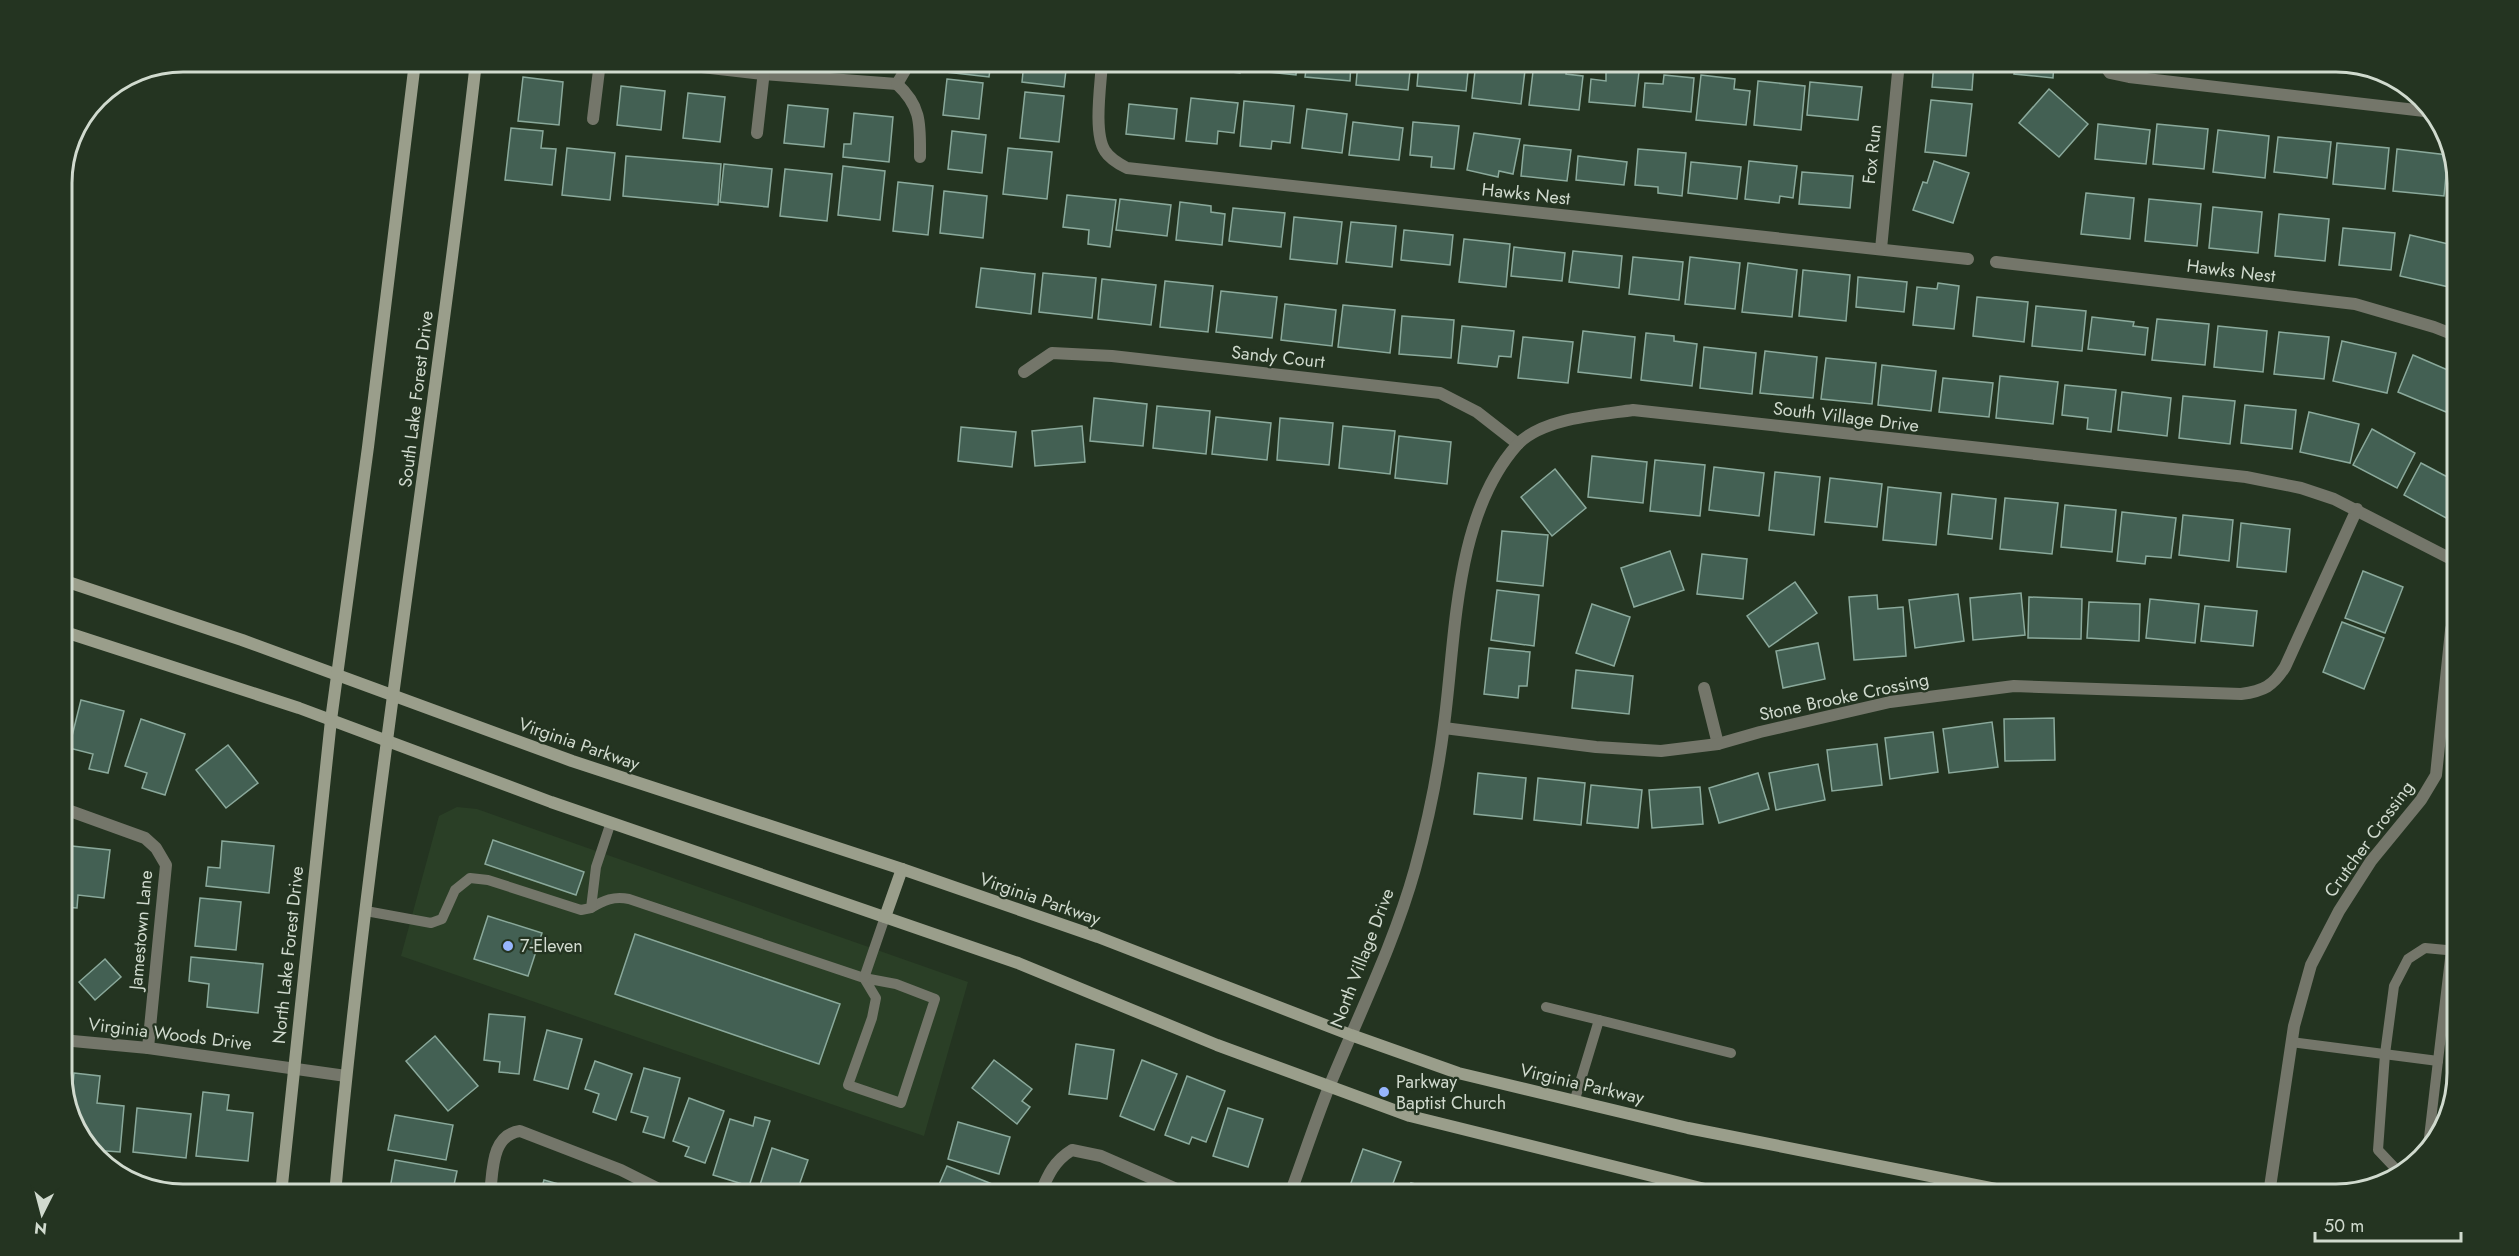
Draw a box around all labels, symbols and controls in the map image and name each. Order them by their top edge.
street label: Fox Run [1856,123,1888,185]
street label: Hawks Nest [1480,176,1572,212]
street label: Hawks Nest [2185,253,2277,289]
street label: South Lake Forest Drive [392,309,440,489]
street label: Sandy Court [1230,339,1327,375]
street label: South Village Drive [1772,395,1920,439]
street label: Stone Brooke Crossing [1757,666,1931,728]
street label: Virginia Parkway [515,711,643,777]
street label: Crutcher Crossing [2318,775,2420,903]
street label: North Lake Forest Drive [266,865,310,1045]
street label: Virginia Parkway [976,866,1104,932]
street label: Jamestown Lane [123,869,159,993]
street label: North Village Drive [1323,884,1401,1032]
place label: 7-Eleven [520,933,583,959]
marker: 7-Eleven [501,939,515,953]
street label: Virginia Woods Drive [87,1011,253,1057]
street label: Virginia Parkway [1517,1057,1647,1111]
place label: Parkway Baptist Church [1396,1069,1506,1116]
marker: Parkway Baptist Church [1377,1085,1391,1099]
north arrow [12,1184,72,1244]
scale bar [2315,1205,2460,1243]
text: 50 m [2324,1213,2364,1239]
text: N [33,1216,48,1241]

